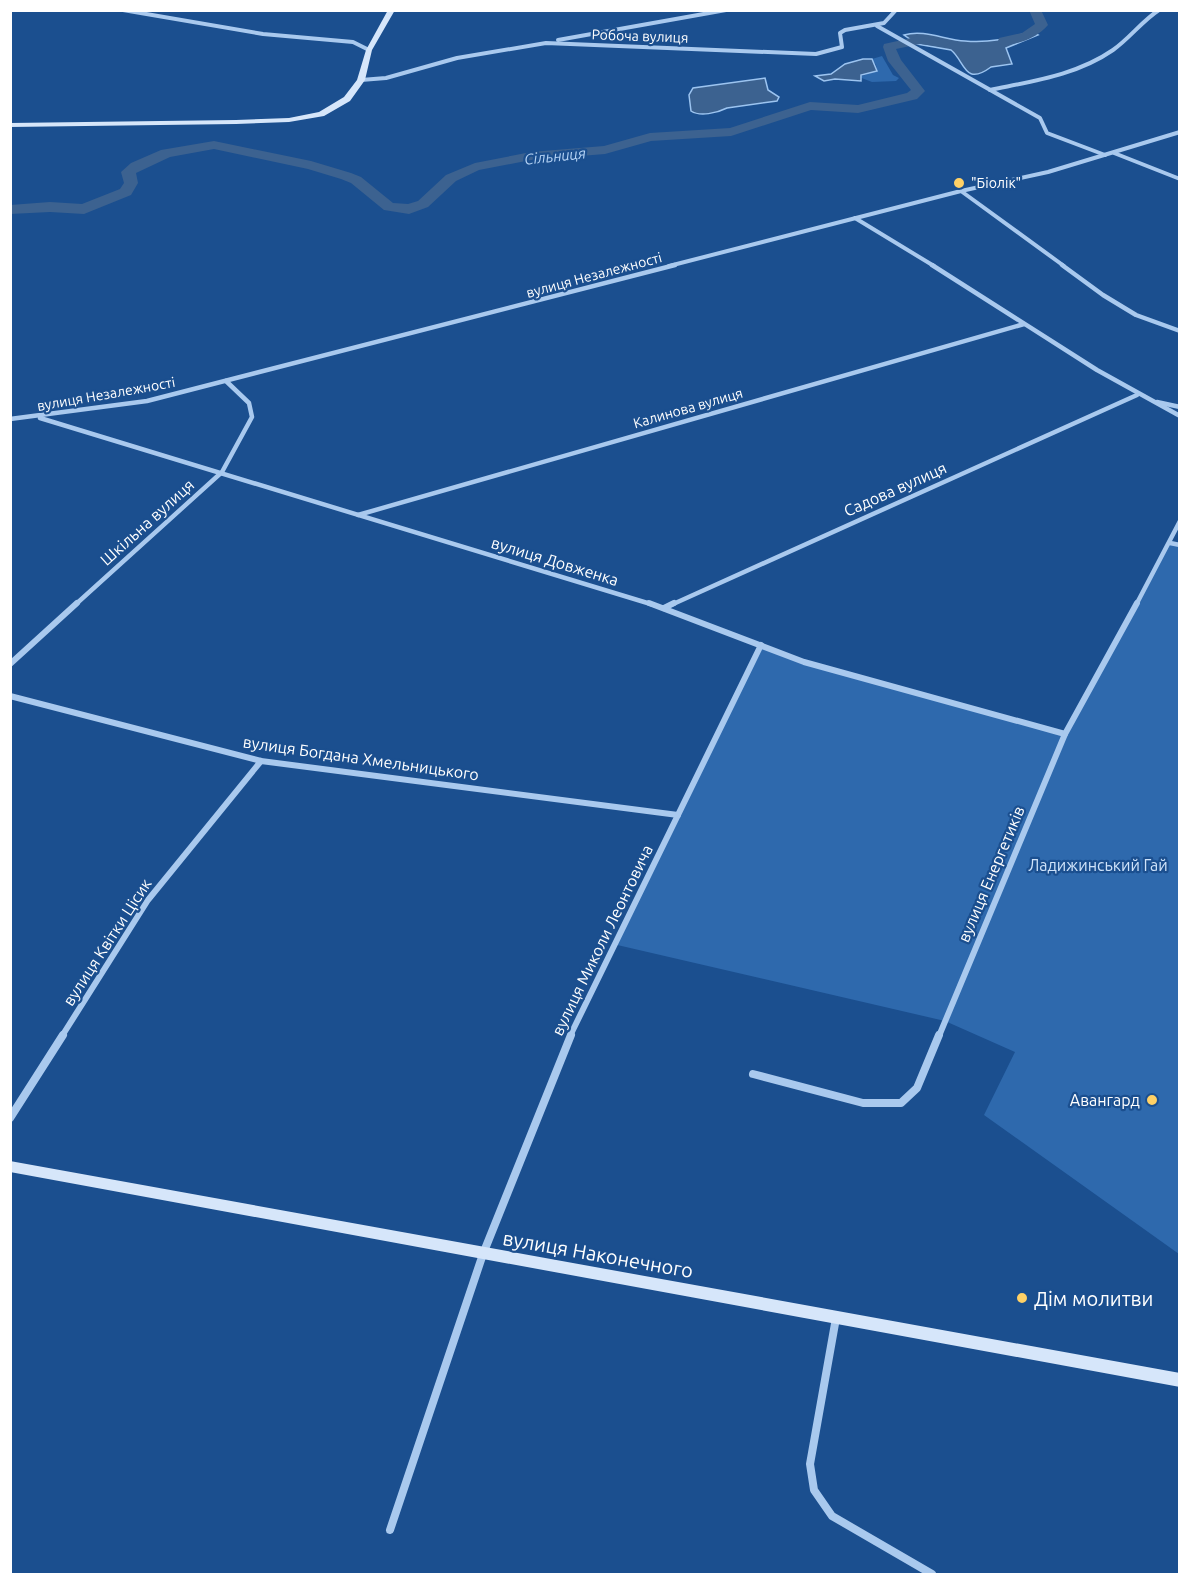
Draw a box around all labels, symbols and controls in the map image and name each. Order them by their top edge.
street label: Робоча вулиця [591,26,689,46]
water label: Сільниця [523,144,587,168]
place label: "Біолік" [971,175,1021,191]
marker: "Біолік" [952,176,966,190]
street label: вулиця Незалежності [524,249,664,301]
street label: вулиця Незалежності [36,374,176,414]
street label: Калинова вулиця [631,385,745,431]
street label: Садова вулиця [841,458,949,520]
street label: Шкільна вулиця [97,475,197,569]
street label: вулиця Довженка [489,533,621,589]
street label: вулиця Богдана Хмельницького [242,733,480,783]
street label: вулиця Енергетиків [954,803,1028,945]
street label: вулиця Миколи Леонтовича [548,842,656,1038]
park label: Ладижинський Гай [1028,856,1168,874]
street label: вулиця Квітки Цісик [59,875,155,1009]
place label: Авангард [1070,1091,1140,1109]
marker: Авангард [1145,1093,1159,1107]
street label: вулиця Наконечного [501,1226,695,1282]
place label: Дім молитви [1034,1287,1153,1310]
marker: Дім молитви [1015,1291,1029,1305]

